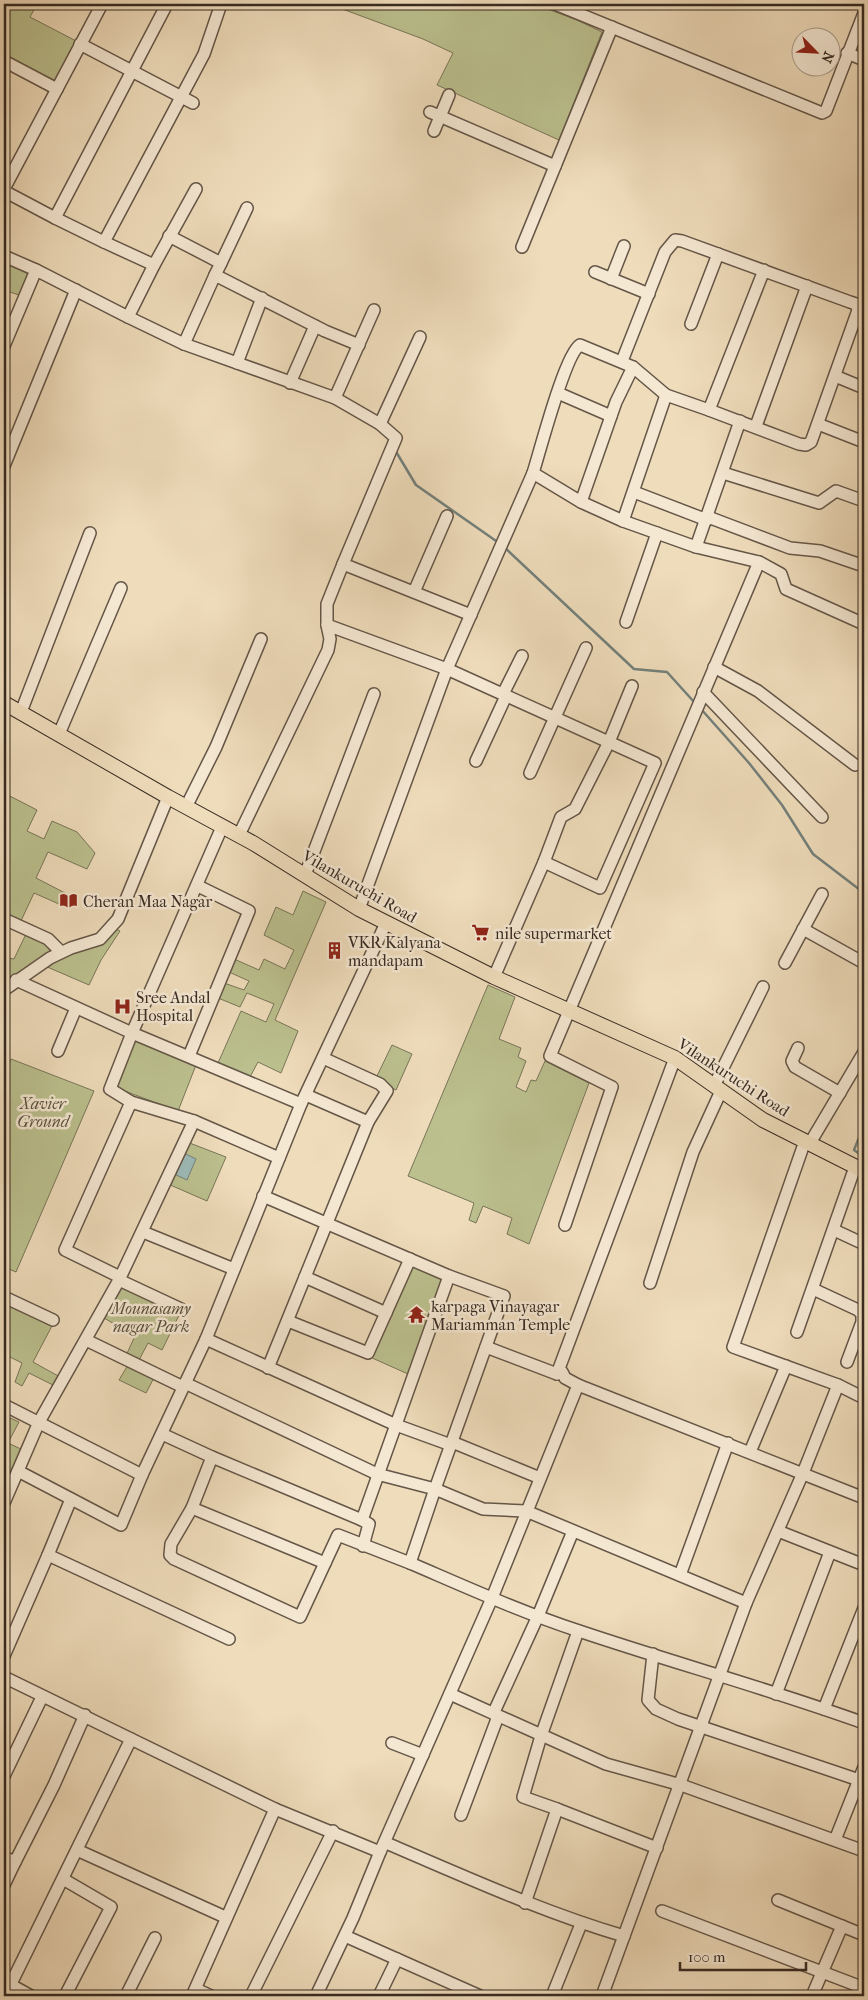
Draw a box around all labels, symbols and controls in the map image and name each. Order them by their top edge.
north arrow [790,28,840,78]
text: N [817,49,837,66]
street label: Vilankuruchi Road [298,845,421,927]
library icon: Cheran Maa Nagar [59,891,79,911]
place label: Cheran Maa Nagar [83,892,213,911]
supermarket icon: nile supermarket [471,923,491,943]
place label: nile supermarket [495,924,612,943]
place label: VKR Kalyana mandapam [347,933,441,970]
building icon: VKR Kalyana mandapam [324,941,344,961]
place label: Sree Andal Hospital [136,988,211,1025]
hospital icon: Sree Andal Hospital [112,996,132,1016]
street label: Vilankuruchi Road [674,1034,793,1121]
park label: Xavier Ground [17,1094,71,1131]
place label: karpaga Vinayagar Mariamman Temple [431,1297,570,1334]
park label: Mounasamy nagar Park [110,1299,191,1336]
temple icon: karpaga Vinayagar Mariamman Temple [407,1305,427,1325]
scale bar [680,1940,807,1972]
text: 100 m [688,1948,726,1966]

